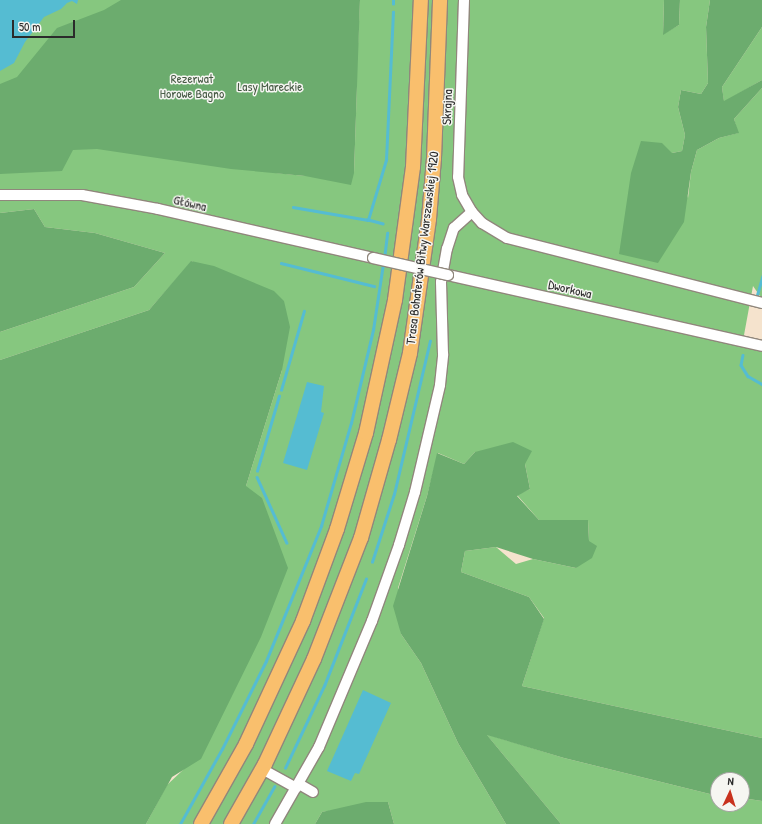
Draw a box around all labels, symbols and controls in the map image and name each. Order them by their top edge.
scale bar [14,12,77,38]
text: 50 m [19,18,40,35]
park label: Rezerwat Horowe Bagno [160,71,224,102]
park label: Lasy Mareckie [238,78,302,94]
street label: Skrajna [439,89,455,125]
street label: Trasa Bohaterów Bitwy Warszawskiej 1920 [402,150,442,346]
street label: Główna [172,192,208,214]
street label: Dworkowa [547,276,593,302]
north arrow [710,772,750,812]
text: N [727,774,734,788]

